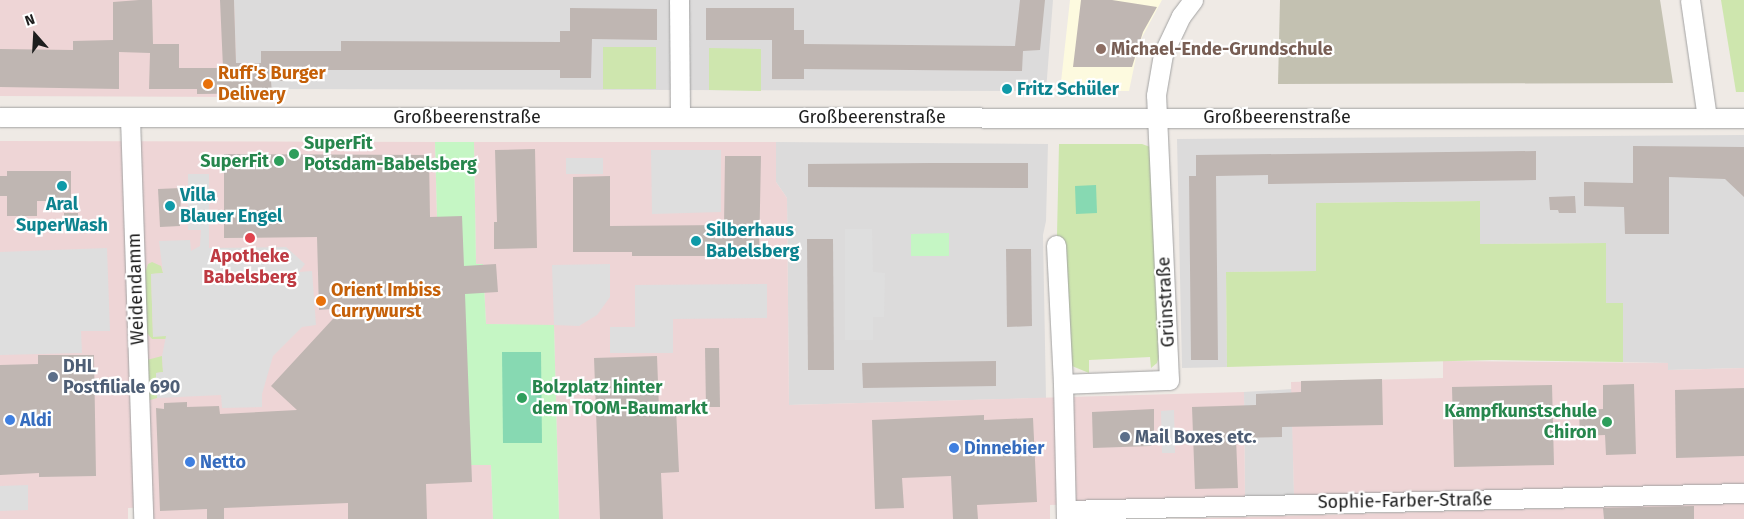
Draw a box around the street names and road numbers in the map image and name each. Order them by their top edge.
street label: Großbeerenstraße [393,106,541,128]
street label: Großbeerenstraße [798,106,946,128]
street label: Großbeerenstraße [1203,106,1351,128]
street label: Weidendamm [123,233,149,345]
street label: Grünstraße [1153,256,1179,348]
street label: Sophie-Farber-Straße [1318,489,1492,513]

